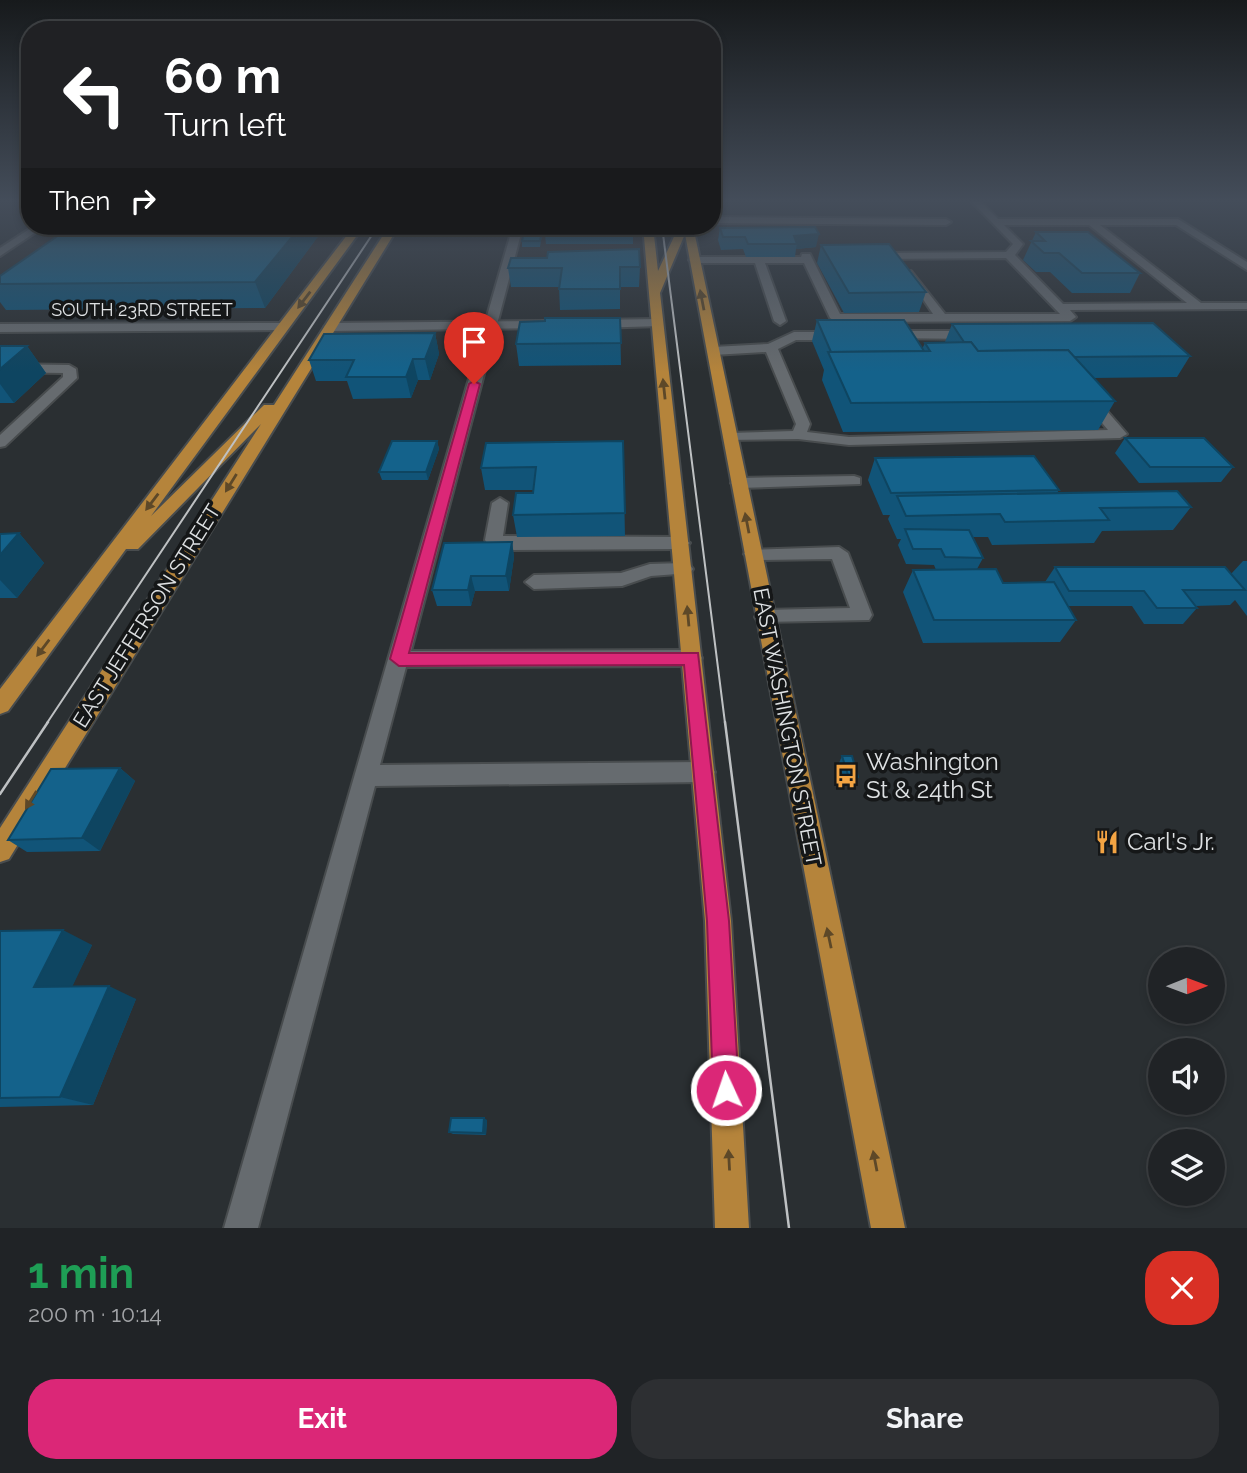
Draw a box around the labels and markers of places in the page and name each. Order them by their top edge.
pin [444,312,504,384]
place label: Washington St & 24th St [866,747,999,804]
bus stop icon: Washington St & 24th St [832,762,860,790]
place label: Carl's Jr. [1127,827,1215,856]
restaurant icon: Carl's Jr. [1093,828,1121,856]

